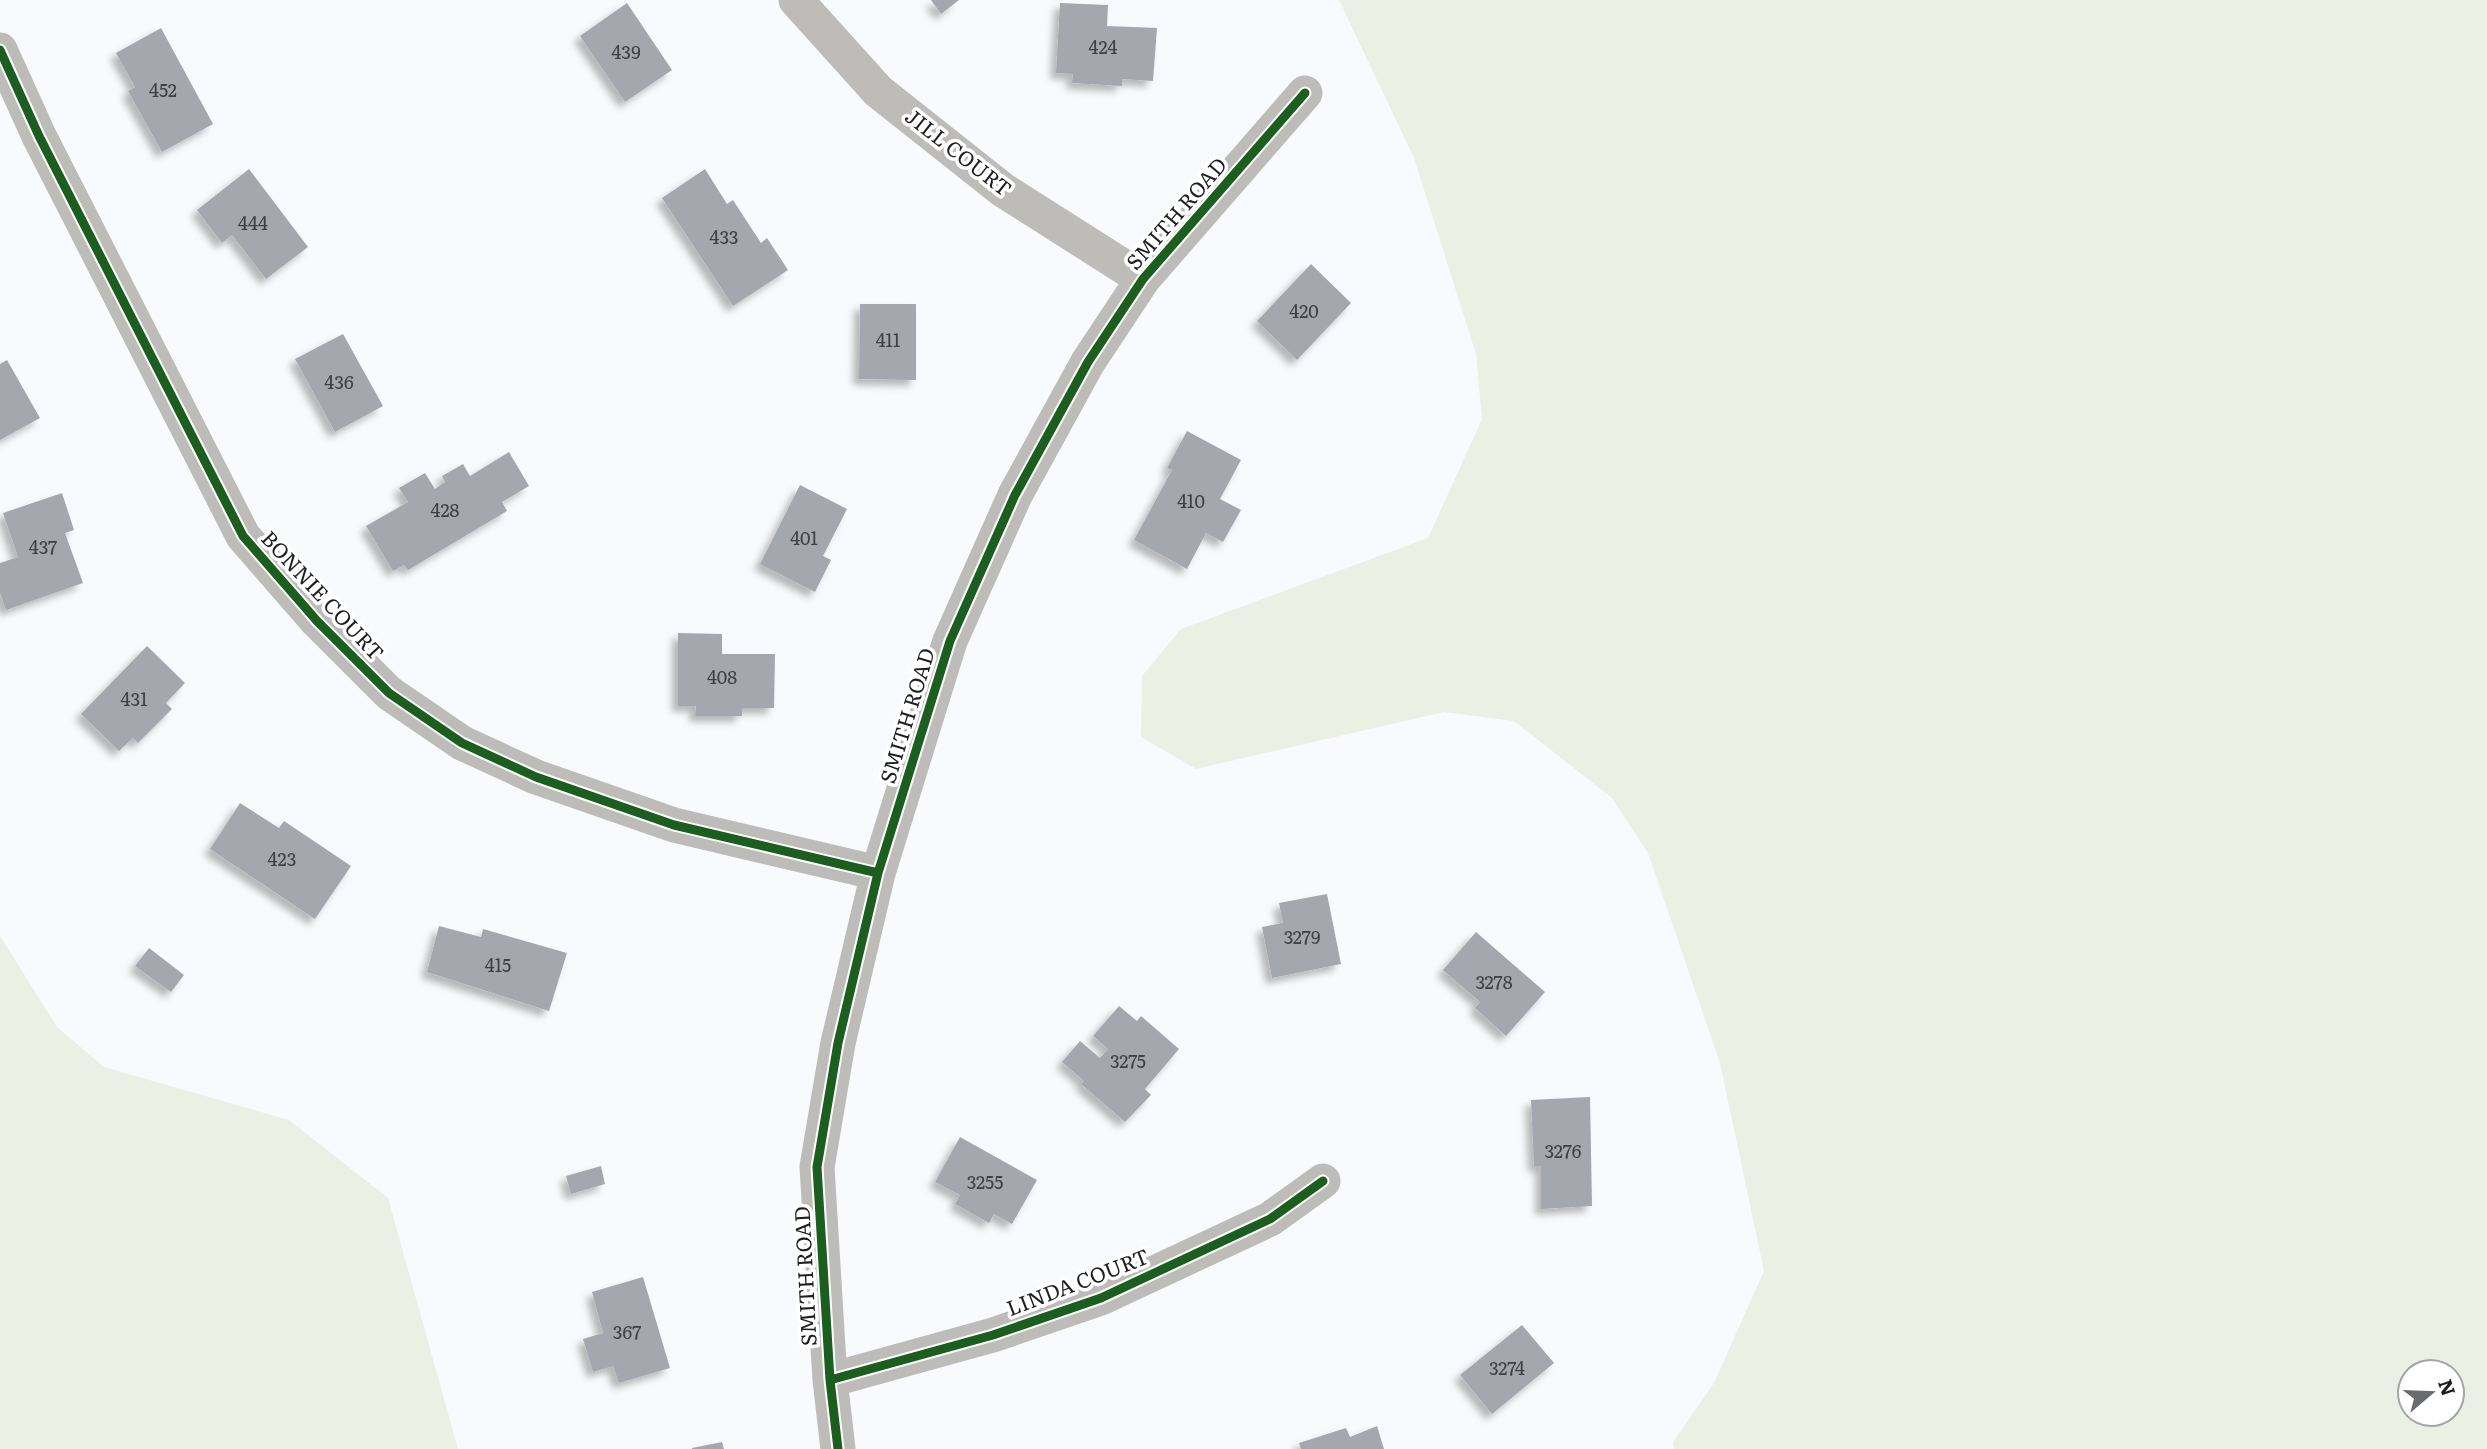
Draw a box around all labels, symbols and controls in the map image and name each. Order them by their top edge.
house number: 424 [1089,33,1118,60]
house number: 439 [611,38,641,65]
house number: 452 [149,76,177,103]
street label: JILL COURT [900,99,1019,203]
street label: SMITH ROAD [1117,149,1233,275]
house number: 444 [238,209,268,236]
house number: 433 [710,223,738,250]
house number: 420 [1289,297,1319,324]
house number: 411 [876,326,900,353]
house number: 436 [324,368,354,395]
house number: 410 [1177,487,1205,514]
house number: 428 [431,496,460,523]
street label: BONNIE COURT [255,522,392,666]
house number: 401 [790,524,818,551]
house number: 437 [29,533,57,560]
street label: SMITH ROAD [870,644,941,787]
house number: 408 [707,663,737,690]
house number: 431 [121,685,148,712]
house number: 423 [268,845,296,872]
house number: 3279 [1284,923,1320,950]
house number: 415 [485,951,511,978]
house number: 3278 [1475,968,1513,995]
house number: 3275 [1110,1047,1146,1074]
house number: 3276 [1545,1137,1582,1164]
house number: 3255 [967,1168,1003,1195]
street label: SMITH ROAD [784,1205,823,1347]
street label: LINDA COURT [1001,1239,1153,1322]
house number: 367 [613,1318,641,1345]
house number: 3274 [1489,1354,1525,1381]
north arrow [2396,1358,2466,1428]
text: N [2432,1375,2464,1399]

